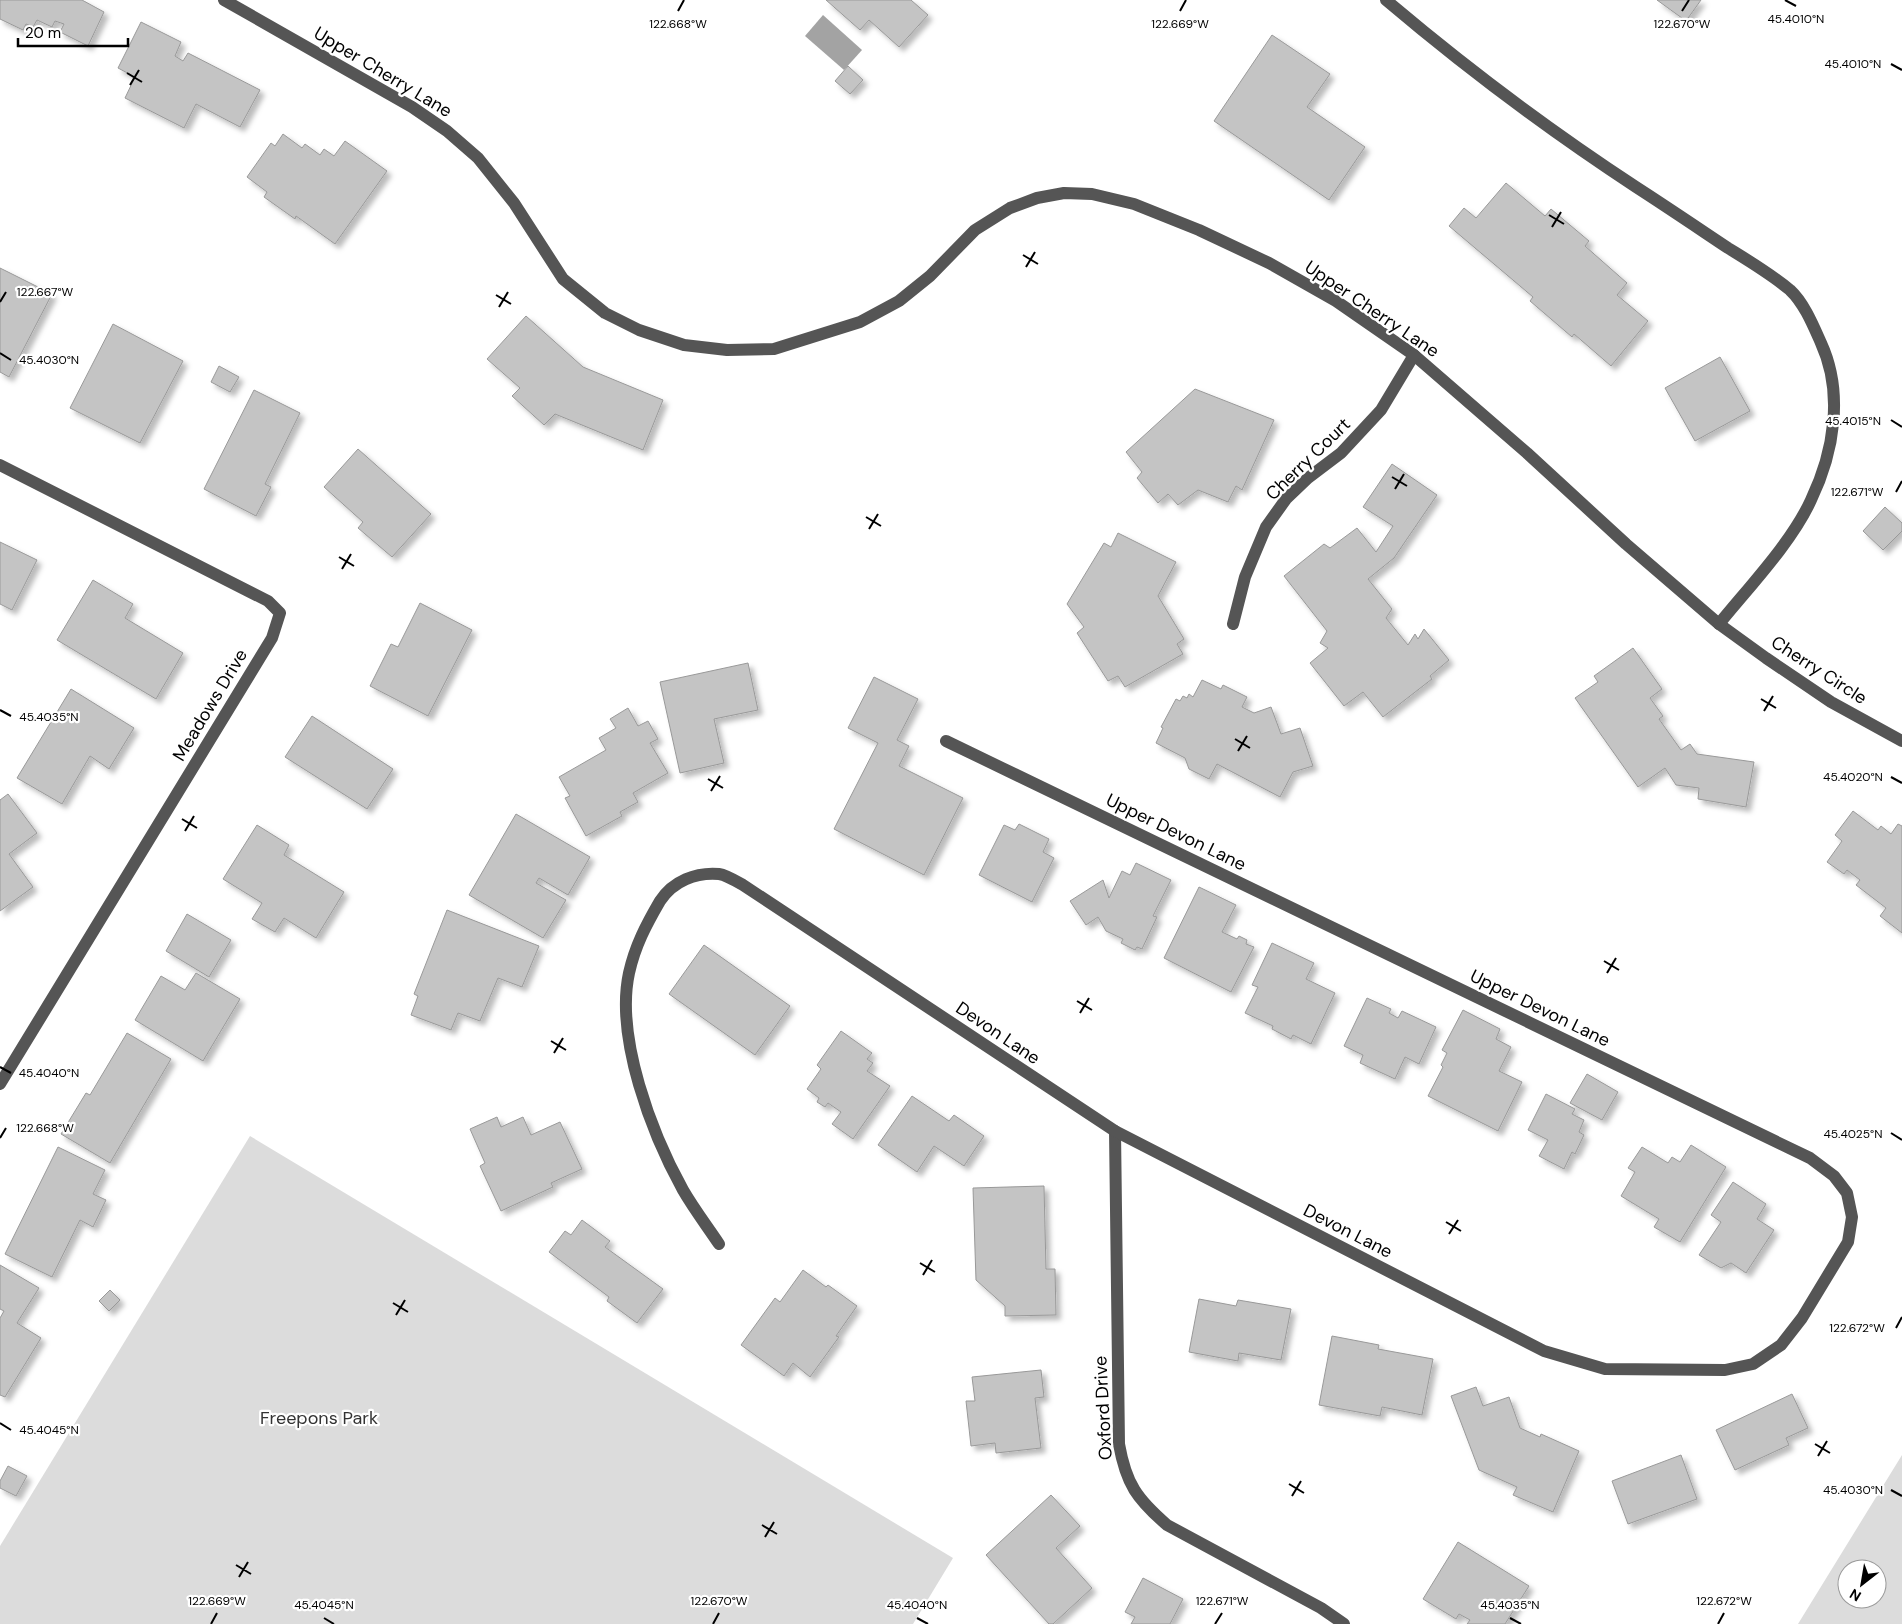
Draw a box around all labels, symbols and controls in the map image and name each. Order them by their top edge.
text: 45.4010°N [1768,11,1824,27]
scale bar [18,15,128,47]
text: 122.668°W [649,16,707,32]
text: 122.669°W [1151,16,1209,32]
text: 122.670°W [1654,16,1711,32]
street label: Upper Cherry Lane [309,21,457,123]
text: 20 m [25,23,61,43]
text: 45.4010°N [1825,56,1881,72]
street label: Upper Cherry Lane [1300,255,1444,363]
text: 122.667°W [17,284,74,300]
text: 45.4030°N [19,352,79,368]
street label: Cherry Court [1260,412,1356,506]
text: 45.4015°N [1825,413,1881,429]
text: 122.671°W [1831,484,1884,500]
street label: Cherry Circle [1766,630,1872,710]
street label: Meadows Drive [167,644,253,766]
text: 45.4035°N [19,709,79,725]
text: 45.4020°N [1823,769,1883,785]
street label: Upper Devon Lane [1102,788,1250,876]
street label: Upper Devon Lane [1466,964,1614,1052]
street label: Devon Lane [951,996,1045,1070]
text: 45.4040°N [19,1065,79,1081]
text: 122.668°W [16,1120,74,1136]
text: 45.4025°N [1824,1126,1883,1142]
street label: Devon Lane [1299,1198,1397,1264]
text: 122.672°W [1829,1320,1885,1336]
street label: Oxford Drive [1088,1355,1118,1461]
park label: Freepons Park [260,1406,378,1430]
text: 45.4045°N [19,1422,79,1438]
text: 45.4030°N [1823,1482,1883,1498]
north arrow [1837,1559,1887,1609]
text: N [1846,1585,1864,1605]
text: 122.669°W [188,1593,246,1609]
text: 122.670°W [691,1593,748,1609]
text: 122.671°W [1196,1593,1249,1609]
text: 122.672°W [1696,1593,1752,1609]
text: 45.4045°N [294,1597,354,1613]
text: 45.4040°N [887,1597,947,1613]
text: 45.4035°N [1480,1597,1540,1613]

